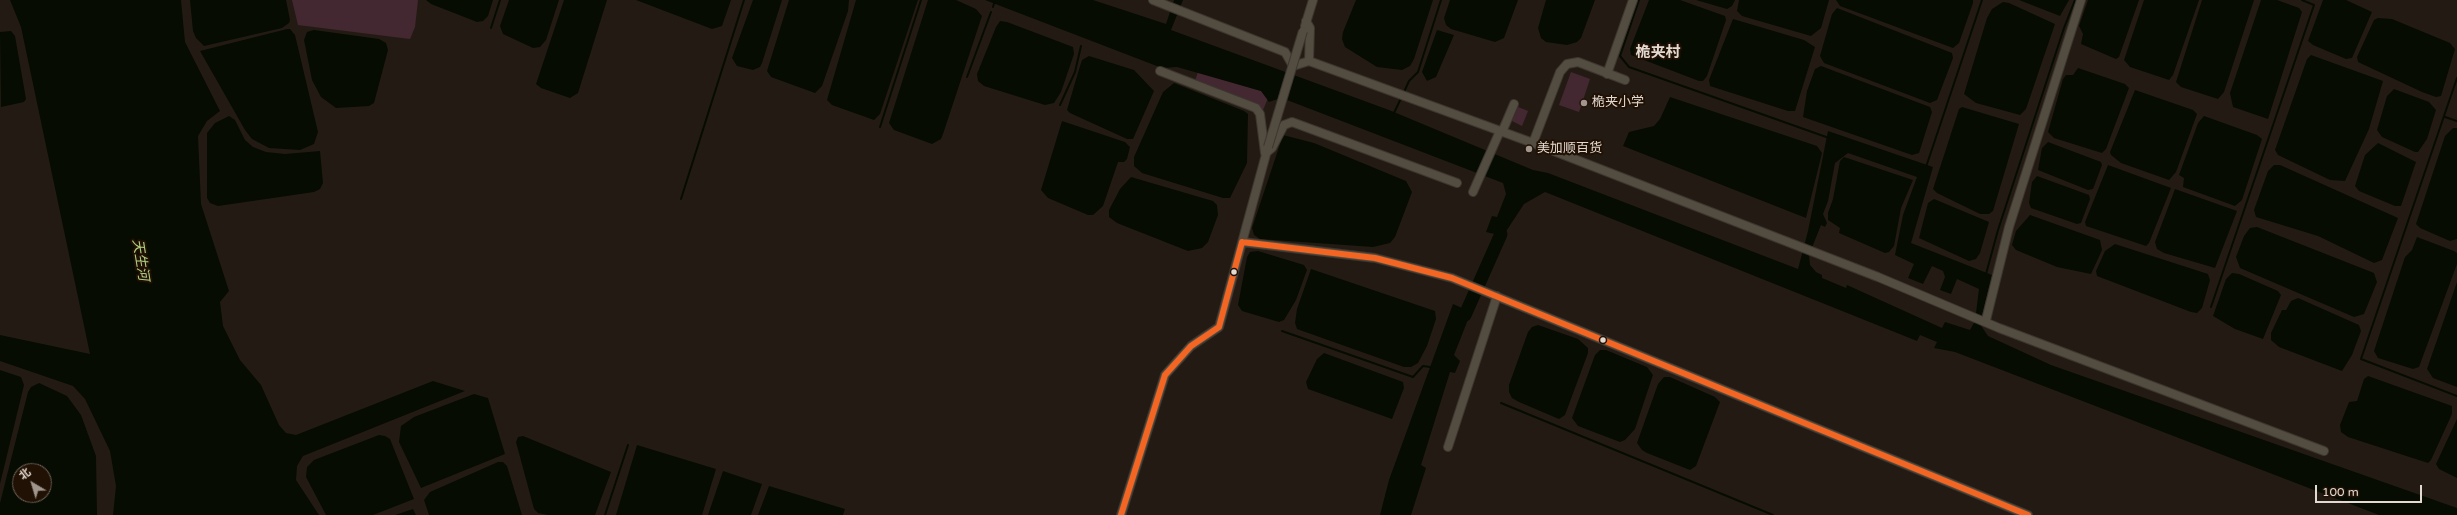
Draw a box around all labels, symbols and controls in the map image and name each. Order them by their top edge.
district label: 桅夹村 [1636,44,1680,62]
place label: 桅夹小学 [1592,95,1644,111]
marker: 桅夹小学 [1579,98,1589,108]
place label: 美加顺百货 [1537,141,1602,157]
marker: 美加顺百货 [1524,144,1534,154]
water label: 天生河 [128,238,152,282]
unlabelled marker [1229,267,1239,277]
unlabelled marker [1598,335,1608,345]
north arrow [12,463,52,503]
text: 北 [17,465,33,482]
scale bar [2317,477,2424,503]
text: 100 m [2322,485,2359,499]

